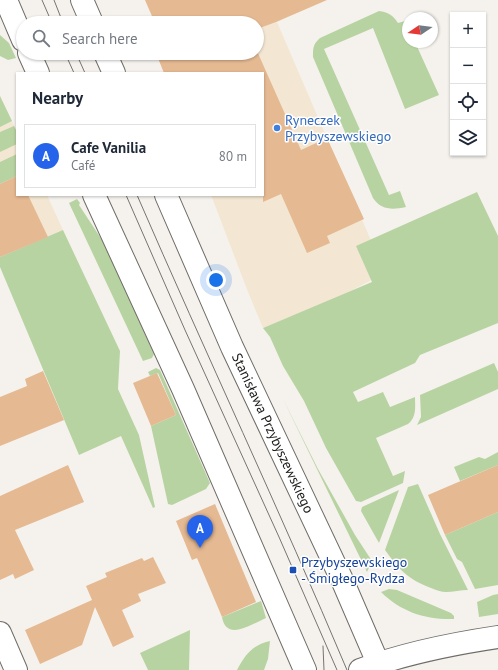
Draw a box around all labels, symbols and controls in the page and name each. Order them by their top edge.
north arrow [402,12,438,48]
map controls [450,12,486,156]
button: + [450,12,486,48]
search box [16,16,264,60]
icon: search [30,27,52,49]
text: Search here [62,29,138,48]
button: − [450,48,486,84]
button: locate [450,84,486,120]
text: Nearby [32,87,83,109]
place label: Ryneczek Przybyszewskiego [285,111,391,145]
button: layers [450,120,486,156]
marker: Ryneczek Przybyszewskiego [272,123,282,133]
text: Cafe Vanilia [71,138,146,157]
text: A [42,148,50,165]
text: 80 m [219,148,247,165]
text: Café [71,157,95,174]
your location [206,270,226,290]
street label: Stanisława Przybyszewskiego [228,350,318,516]
pin: A [187,515,213,548]
place label: Przybyszewskiego - Śmigłego-Rydza [301,553,407,587]
marker: Przybyszewskiego - Śmigłego-Rydza [288,565,298,575]

